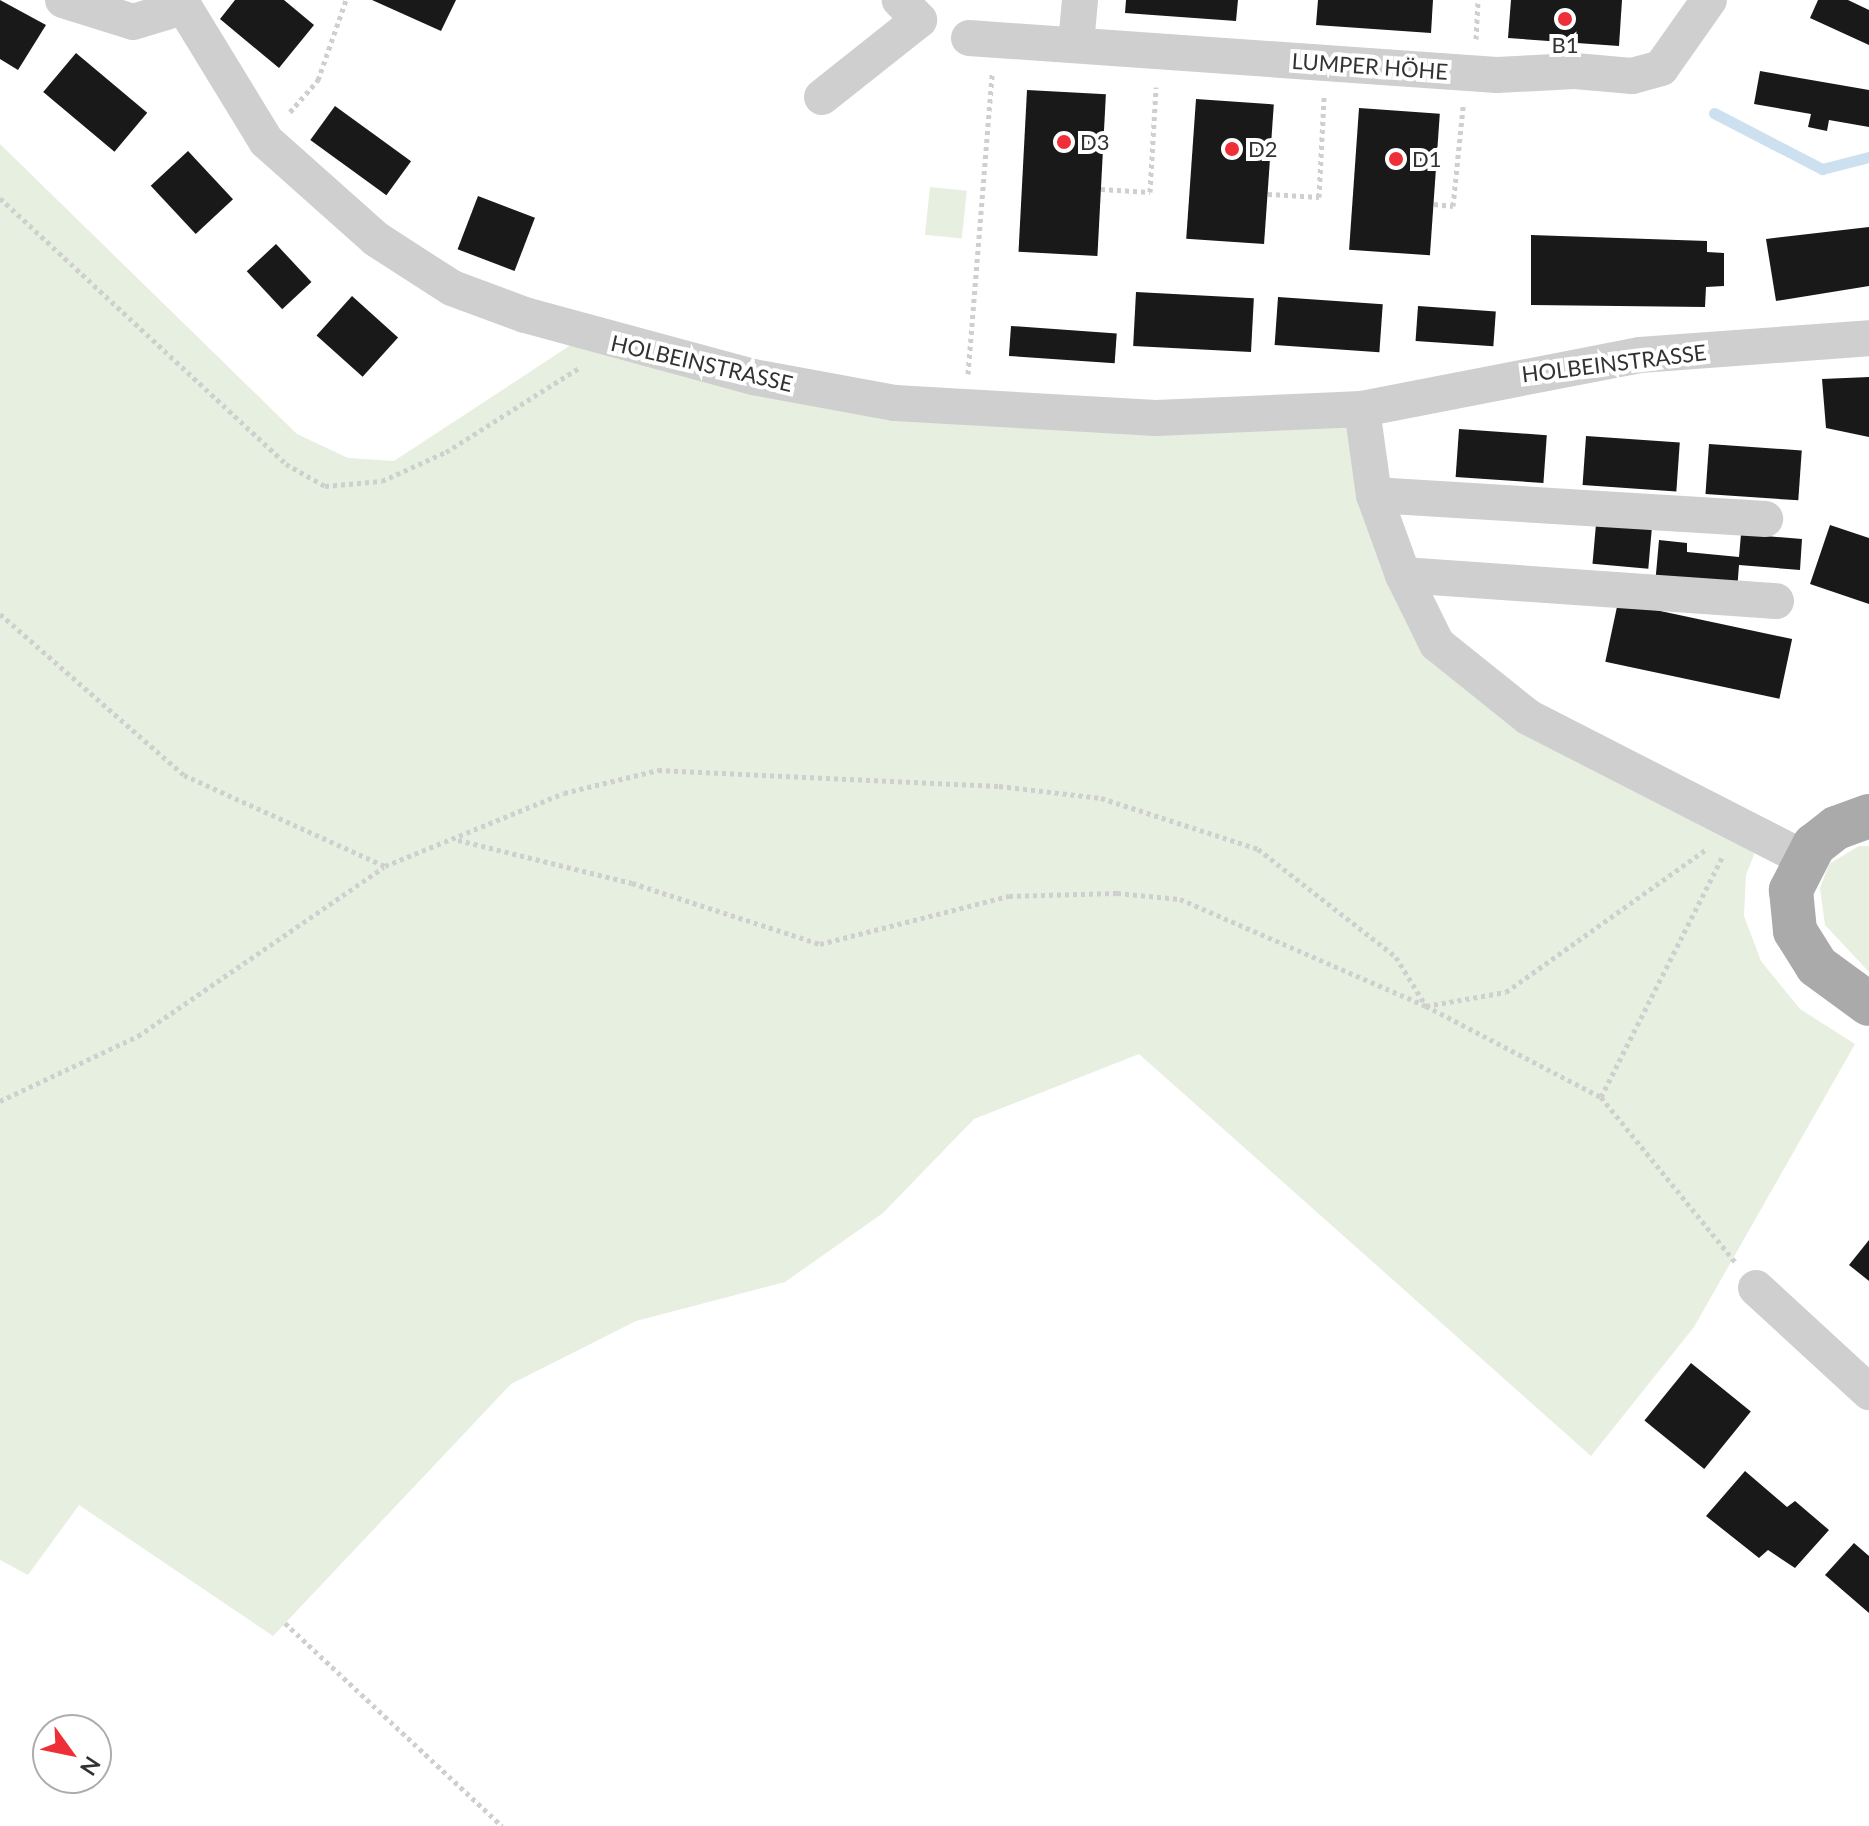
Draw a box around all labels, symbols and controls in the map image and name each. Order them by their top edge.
marker: B1 [1556,10,1574,28]
place label: B1 [1552,32,1578,58]
street label: LUMPER HÖHE [1291,47,1449,85]
place label: D3 [1080,129,1109,155]
marker: D3 [1055,133,1073,151]
place label: D2 [1248,136,1277,162]
marker: D2 [1223,140,1241,158]
place label: D1 [1412,146,1441,172]
marker: D1 [1387,150,1405,168]
street label: HOLBEINSTRASSE [609,329,795,397]
street label: HOLBEINSTRASSE [1520,339,1708,387]
north arrow [32,1714,112,1794]
text: N [75,1752,107,1781]

